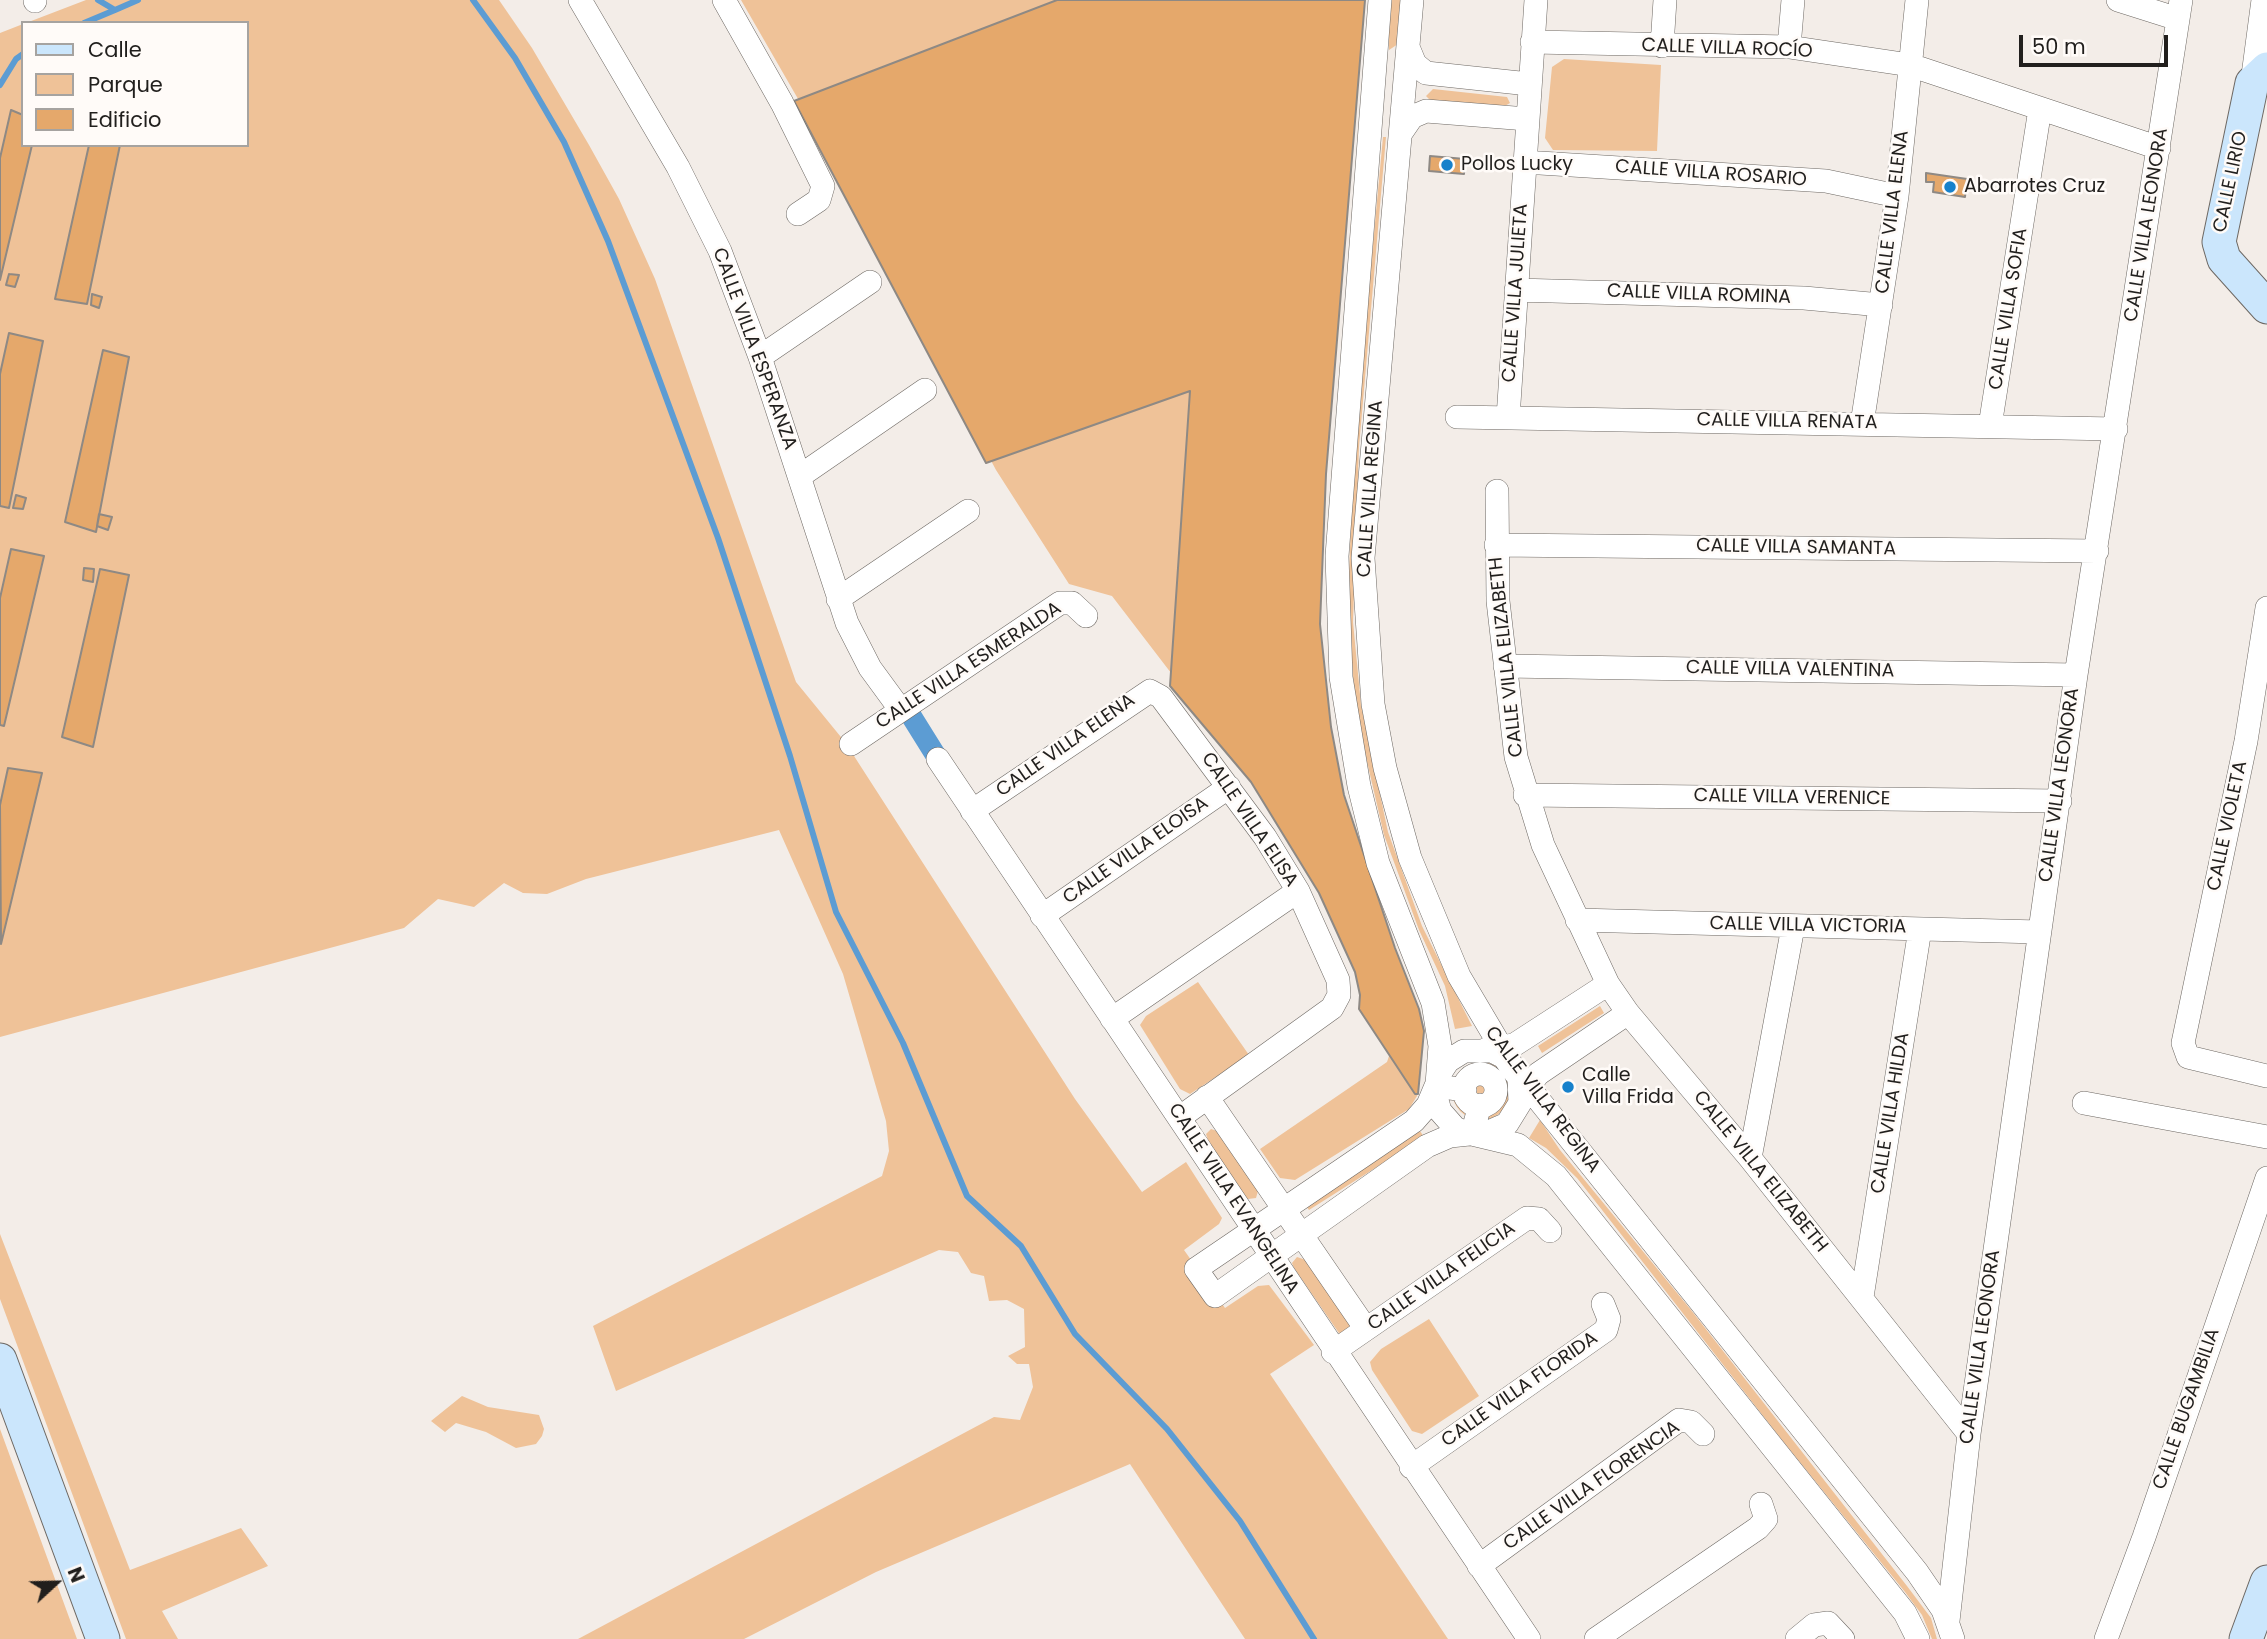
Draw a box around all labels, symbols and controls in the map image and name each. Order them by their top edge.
legend [21,21,248,147]
scale bar [2022,21,2171,65]
text: 50 m [2032,32,2086,61]
text: Calle [88,35,142,64]
street label: CALLE VILLA ROCÍO [1641,35,1813,63]
text: Parque [88,70,163,99]
text: Edificio [88,105,162,134]
street label: CALLE VILLA LEONORA [2120,126,2174,324]
street label: CALLE VILLA ELENA [1872,129,1914,295]
street label: CALLE LIRIO [2209,129,2253,235]
place label: Pollos Lucky [1461,154,1573,176]
street label: CALLE VILLA ROSARIO [1614,156,1808,192]
marker: Pollos Lucky [1439,157,1455,173]
place label: Abarrotes Cruz [1964,176,2105,198]
marker: Abarrotes Cruz [1942,179,1958,195]
street label: CALLE VILLA JULIETA [1498,203,1534,383]
street label: CALLE VILLA SOFIA [1985,226,2033,392]
street label: CALLE VILLA ESPERANZA [707,245,801,453]
street label: CALLE VILLA ROMINA [1607,280,1791,310]
street label: CALLE VILLA REGINA [1353,400,1389,578]
street label: CALLE VILLA RENATA [1696,409,1878,435]
street label: CALLE VILLA SAMANTA [1696,535,1896,561]
street label: CALLE VILLA ELIZABETH [1485,556,1529,758]
street label: CALLE VILLA ESMERALDA [872,598,1066,734]
street label: CALLE VILLA VALENTINA [1686,657,1894,683]
street label: CALLE VILLA LEONORA [2035,686,2085,884]
street label: CALLE VILLA ELENA [992,690,1140,802]
street label: CALLE VILLA ELISA [1196,748,1302,892]
street label: CALLE VIOLETA [2203,759,2253,893]
street label: CALLE VILLA VERENICE [1693,785,1891,811]
street label: CALLE VILLA ELOISA [1059,792,1213,910]
street label: CALLE VILLA VICTORIA [1709,913,1907,939]
street label: CALLE VILLA REGINA [1480,1022,1604,1178]
street label: CALLE VILLA HILDA [1867,1031,1915,1195]
place label: Calle Villa Frida [1582,1065,1674,1109]
marker: Calle Villa Frida [1560,1079,1576,1095]
street label: CALLE VILLA ELIZABETH [1688,1087,1832,1257]
street label: CALLE VILLA EVANGELINA [1163,1099,1303,1299]
street label: CALLE VILLA FELICIA [1364,1218,1520,1336]
street label: CALLE VILLA LEONORA [1956,1248,2006,1446]
street label: CALLE BUGAMBILIA [2149,1325,2225,1493]
street label: CALLE VILLA FLORIDA [1437,1327,1603,1453]
street label: CALLE VILLA FLORENCIA [1499,1416,1685,1556]
north arrow [21,1548,91,1618]
text: N [61,1563,91,1587]

